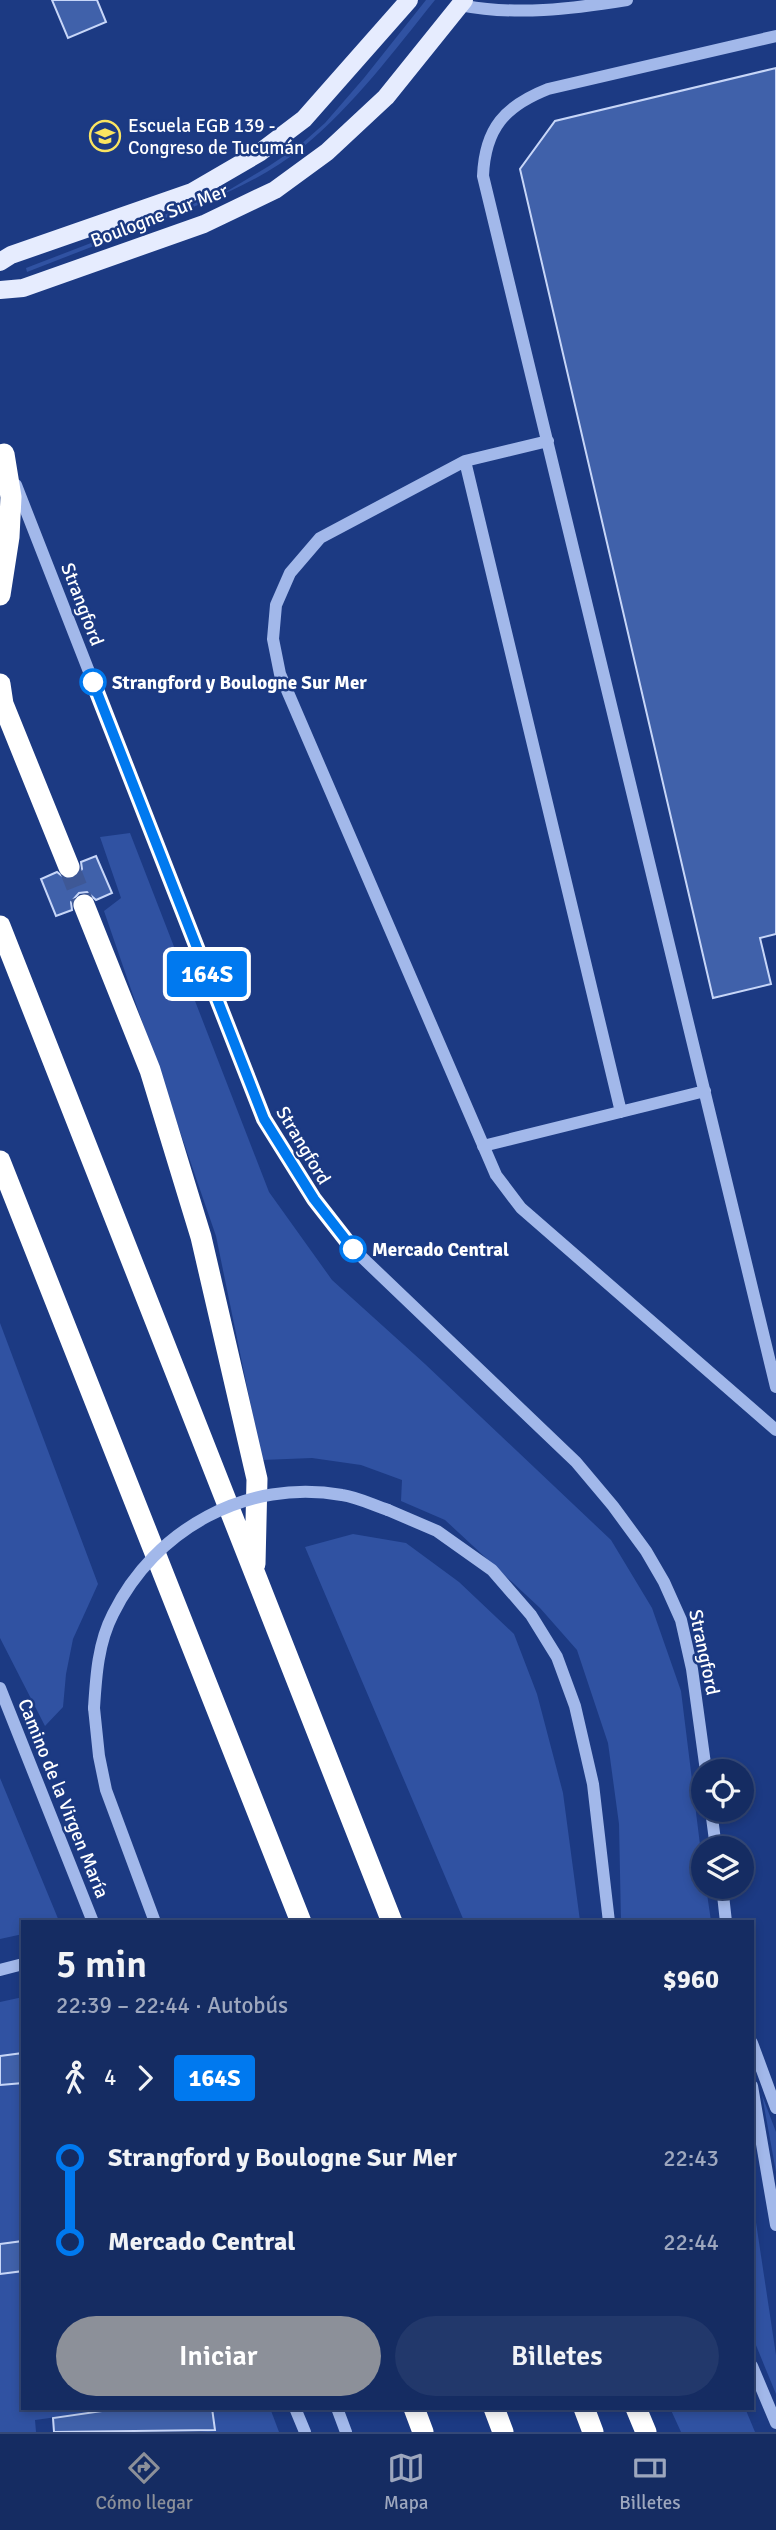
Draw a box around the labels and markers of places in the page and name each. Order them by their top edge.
place label: Escuela EGB 139 - Congreso de Tucumán [128,114,305,160]
school or university icon: Escuela EGB 139 - Congreso de Tucumán [88,119,122,153]
marker: Strangford y Boulogne Sur Mer [80,669,106,695]
place label: Strangford y Boulogne Sur Mer [112,671,367,695]
marker: Mercado Central [340,1236,366,1262]
place label: Mercado Central [372,1238,509,1262]

